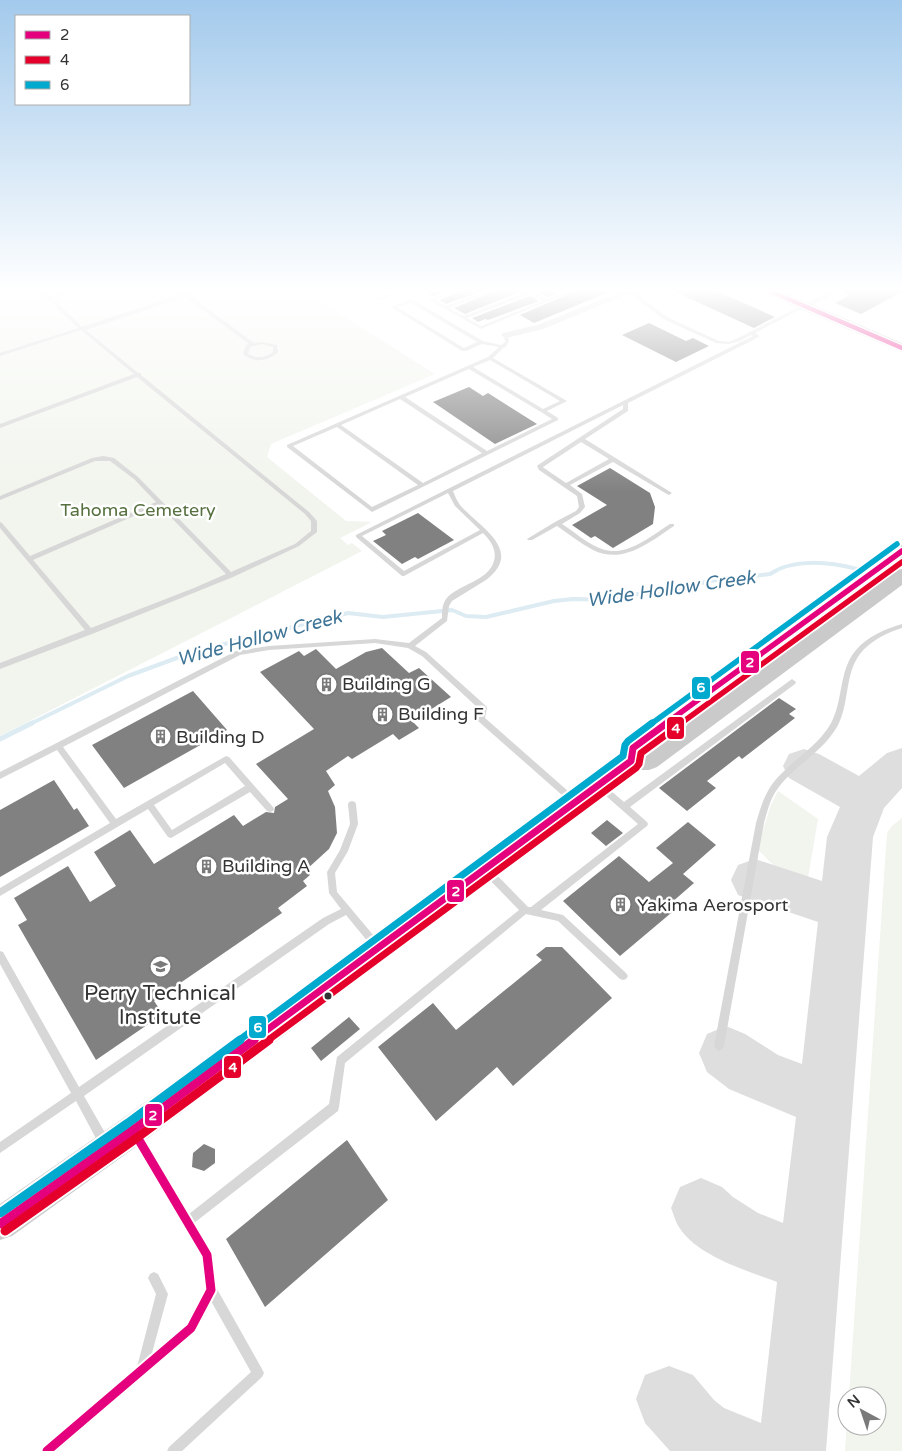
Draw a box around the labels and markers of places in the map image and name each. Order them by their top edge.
building icon: Building G [314,672,338,696]
place label: Building G [342,673,431,695]
building icon: Building F [370,702,394,726]
place label: Building F [398,703,484,725]
building icon: Building D [148,725,172,749]
place label: Building D [176,726,265,748]
building icon: Building A [194,854,218,878]
place label: Building A [222,855,311,877]
building icon: Yakima Aerosport [609,893,633,917]
place label: Yakima Aerosport [637,894,789,916]
school or university icon: Perry Technical Institute [148,954,172,978]
place label: Perry Technical Institute [84,981,236,1030]
unlabelled marker [323,991,333,1001]

